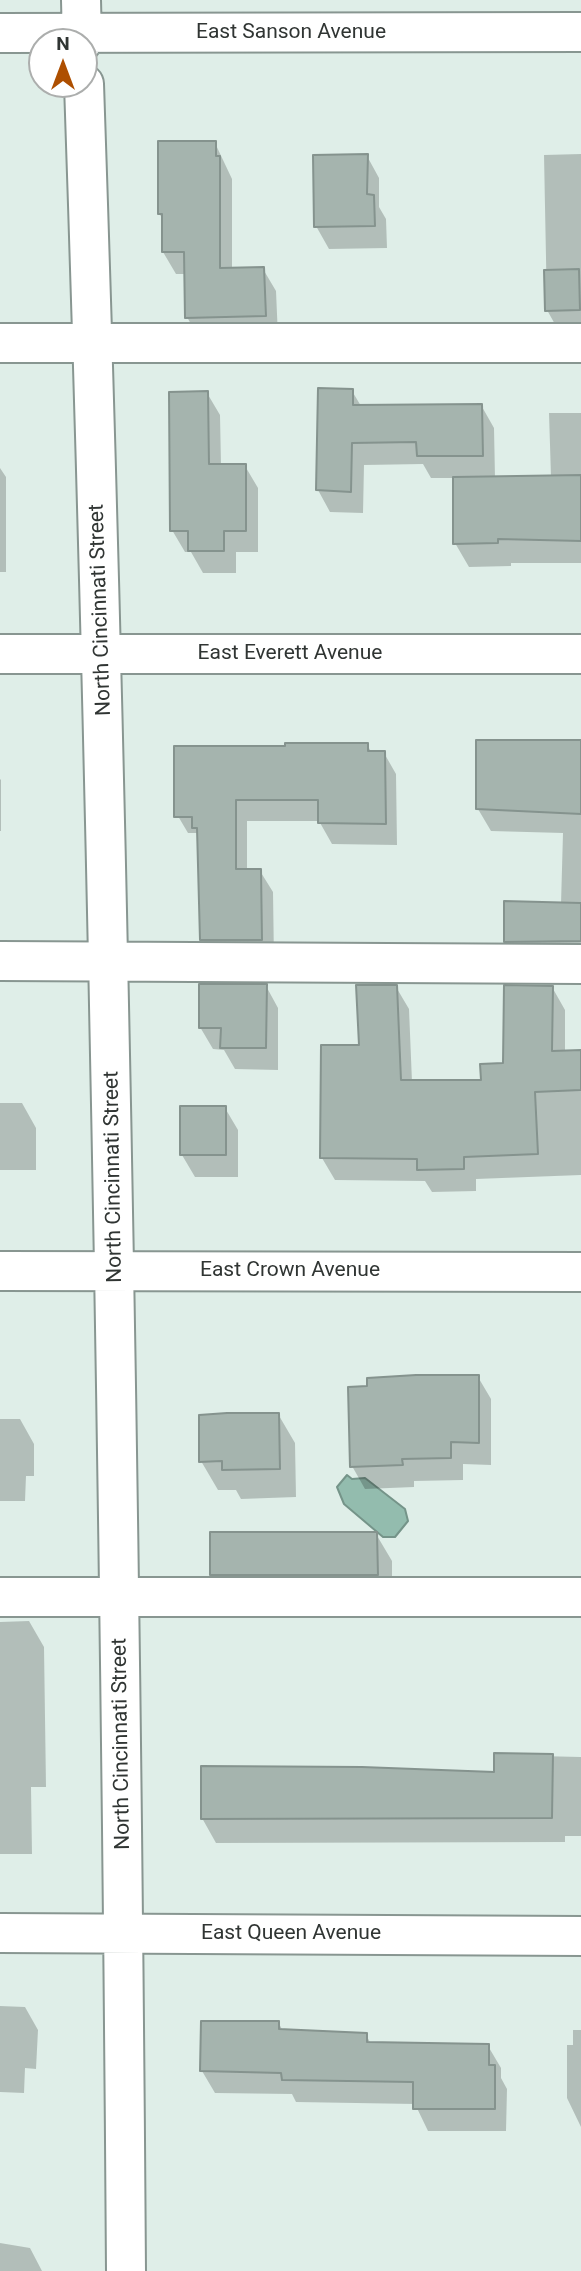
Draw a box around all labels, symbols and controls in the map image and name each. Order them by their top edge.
street label: East Sanson Avenue [196,20,386,46]
north arrow [28,28,98,98]
text: N [56,32,70,55]
street label: North Cincinnati Street [85,504,117,716]
street label: East Everett Avenue [198,641,382,667]
street label: North Cincinnati Street [100,1071,128,1283]
street label: East Crown Avenue [200,1258,380,1284]
street label: North Cincinnati Street [108,1638,136,1850]
street label: East Queen Avenue [201,1921,381,1947]

